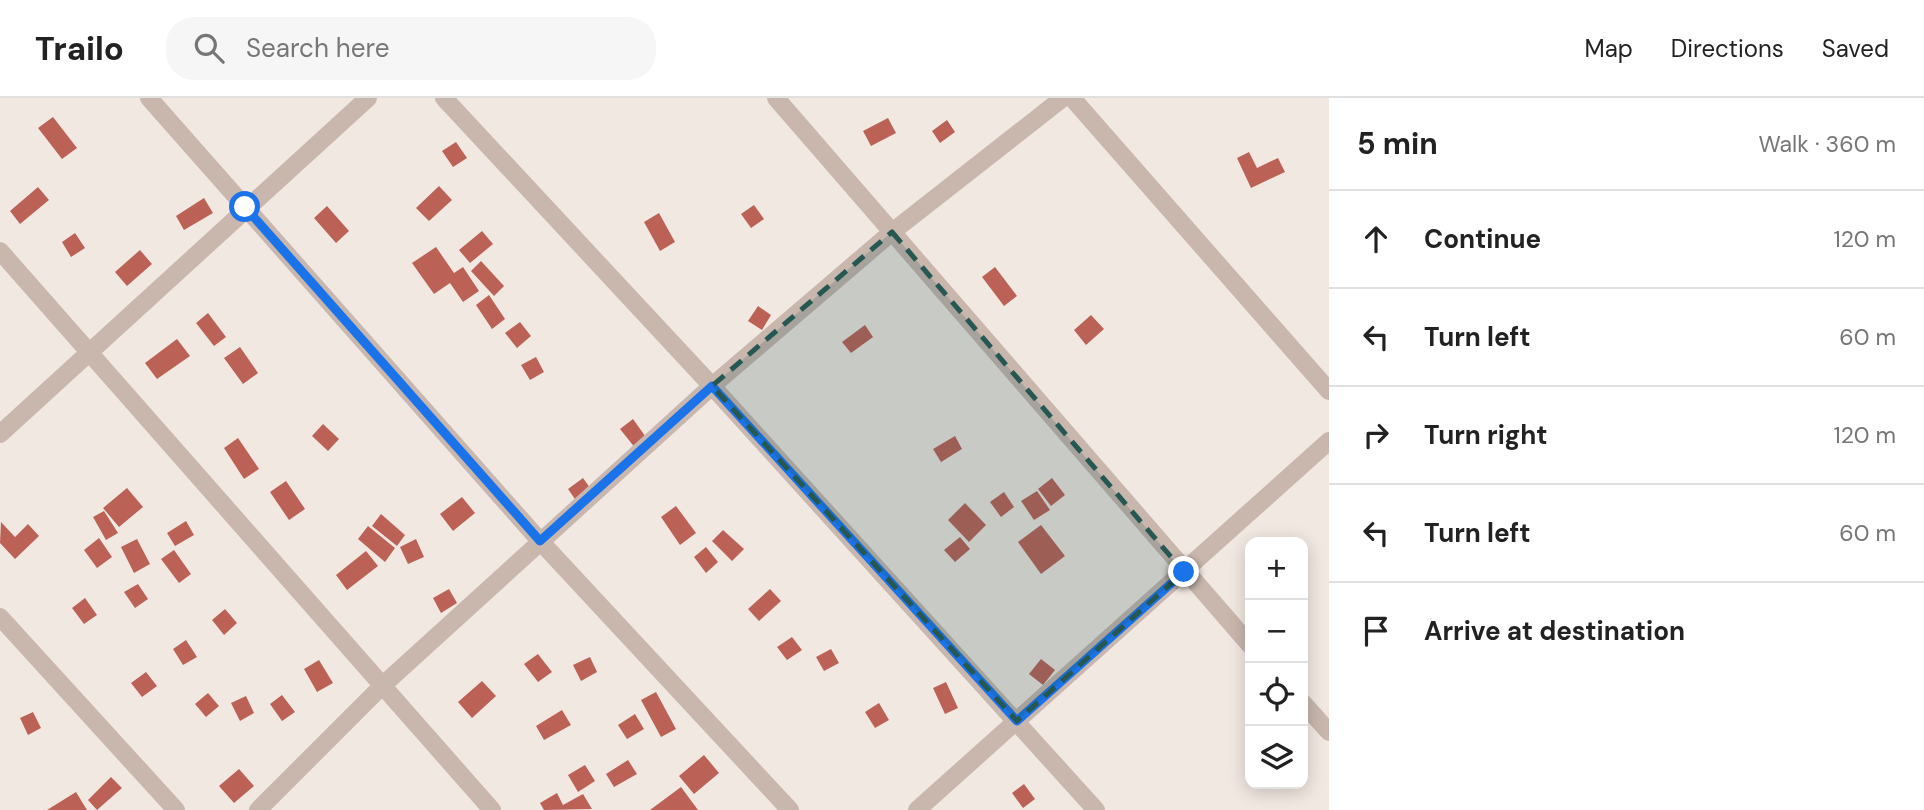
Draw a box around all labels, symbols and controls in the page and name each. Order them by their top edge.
search box [166,17,656,80]
text: Trailo [35,27,124,70]
icon: search [190,29,228,67]
text: Search here [246,31,389,65]
text: Map [1585,33,1633,64]
text: Directions [1671,33,1784,64]
text: Saved [1822,33,1889,64]
text: 5 min [1357,124,1438,163]
text: Walk · 360 m [1758,129,1896,159]
route start [229,191,260,222]
icon: ahead [1357,220,1395,258]
text: Continue [1424,222,1541,256]
text: 120 m [1833,224,1896,254]
icon: left [1357,318,1395,356]
text: Turn left [1424,320,1531,354]
text: 60 m [1839,322,1896,352]
icon: right [1357,416,1395,454]
text: Turn right [1424,418,1548,452]
text: 120 m [1833,420,1896,450]
icon: left [1357,514,1395,552]
text: Turn left [1424,516,1531,550]
text: 60 m [1839,518,1896,548]
map controls [1245,537,1308,789]
button: + [1245,537,1308,600]
route end [1168,556,1199,587]
button: − [1245,600,1308,663]
icon: arrive [1357,612,1395,650]
text: Arrive at destination [1424,614,1685,648]
button: locate [1245,663,1308,726]
button: layers [1245,726,1308,789]

